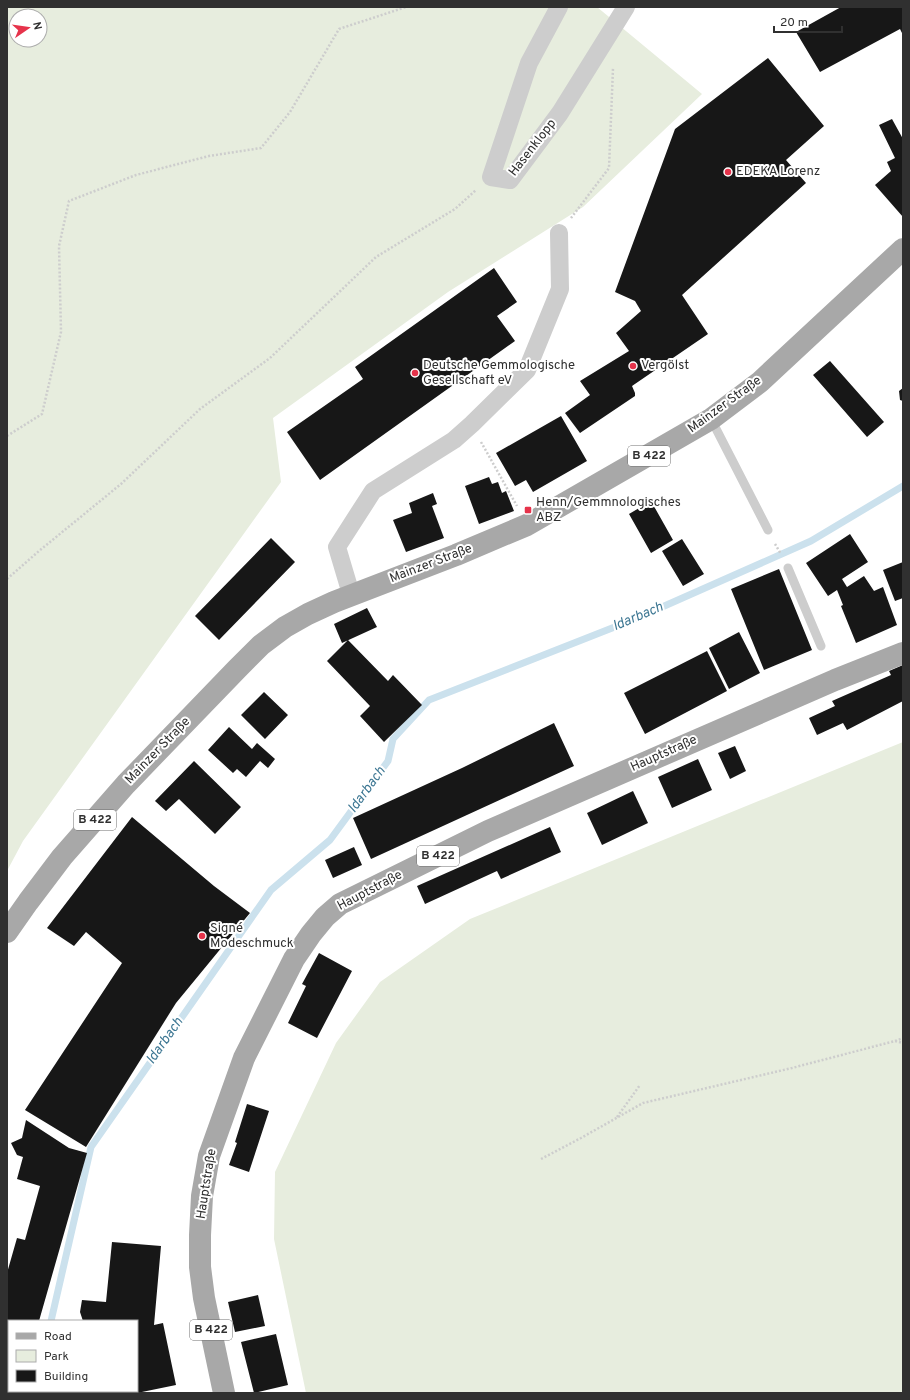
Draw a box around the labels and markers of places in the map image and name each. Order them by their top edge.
place label: EDEKA Lorenz [736,164,820,180]
marker: EDEKA Lorenz [723,167,733,177]
place label: Deutsche Gemmologische Gesellschaft eV [423,358,575,389]
place label: Vergölst [641,358,689,374]
marker: Vergölst [628,361,638,371]
marker: Deutsche Gemmologische Gesellschaft eV [410,368,420,378]
place label: Henn/Gemmnologisches ABZ [536,495,681,526]
marker: Henn/Gemmnologisches ABZ [523,505,533,515]
place label: Signé Modeschmuck [210,921,294,952]
marker: Signé Modeschmuck [197,931,207,941]

